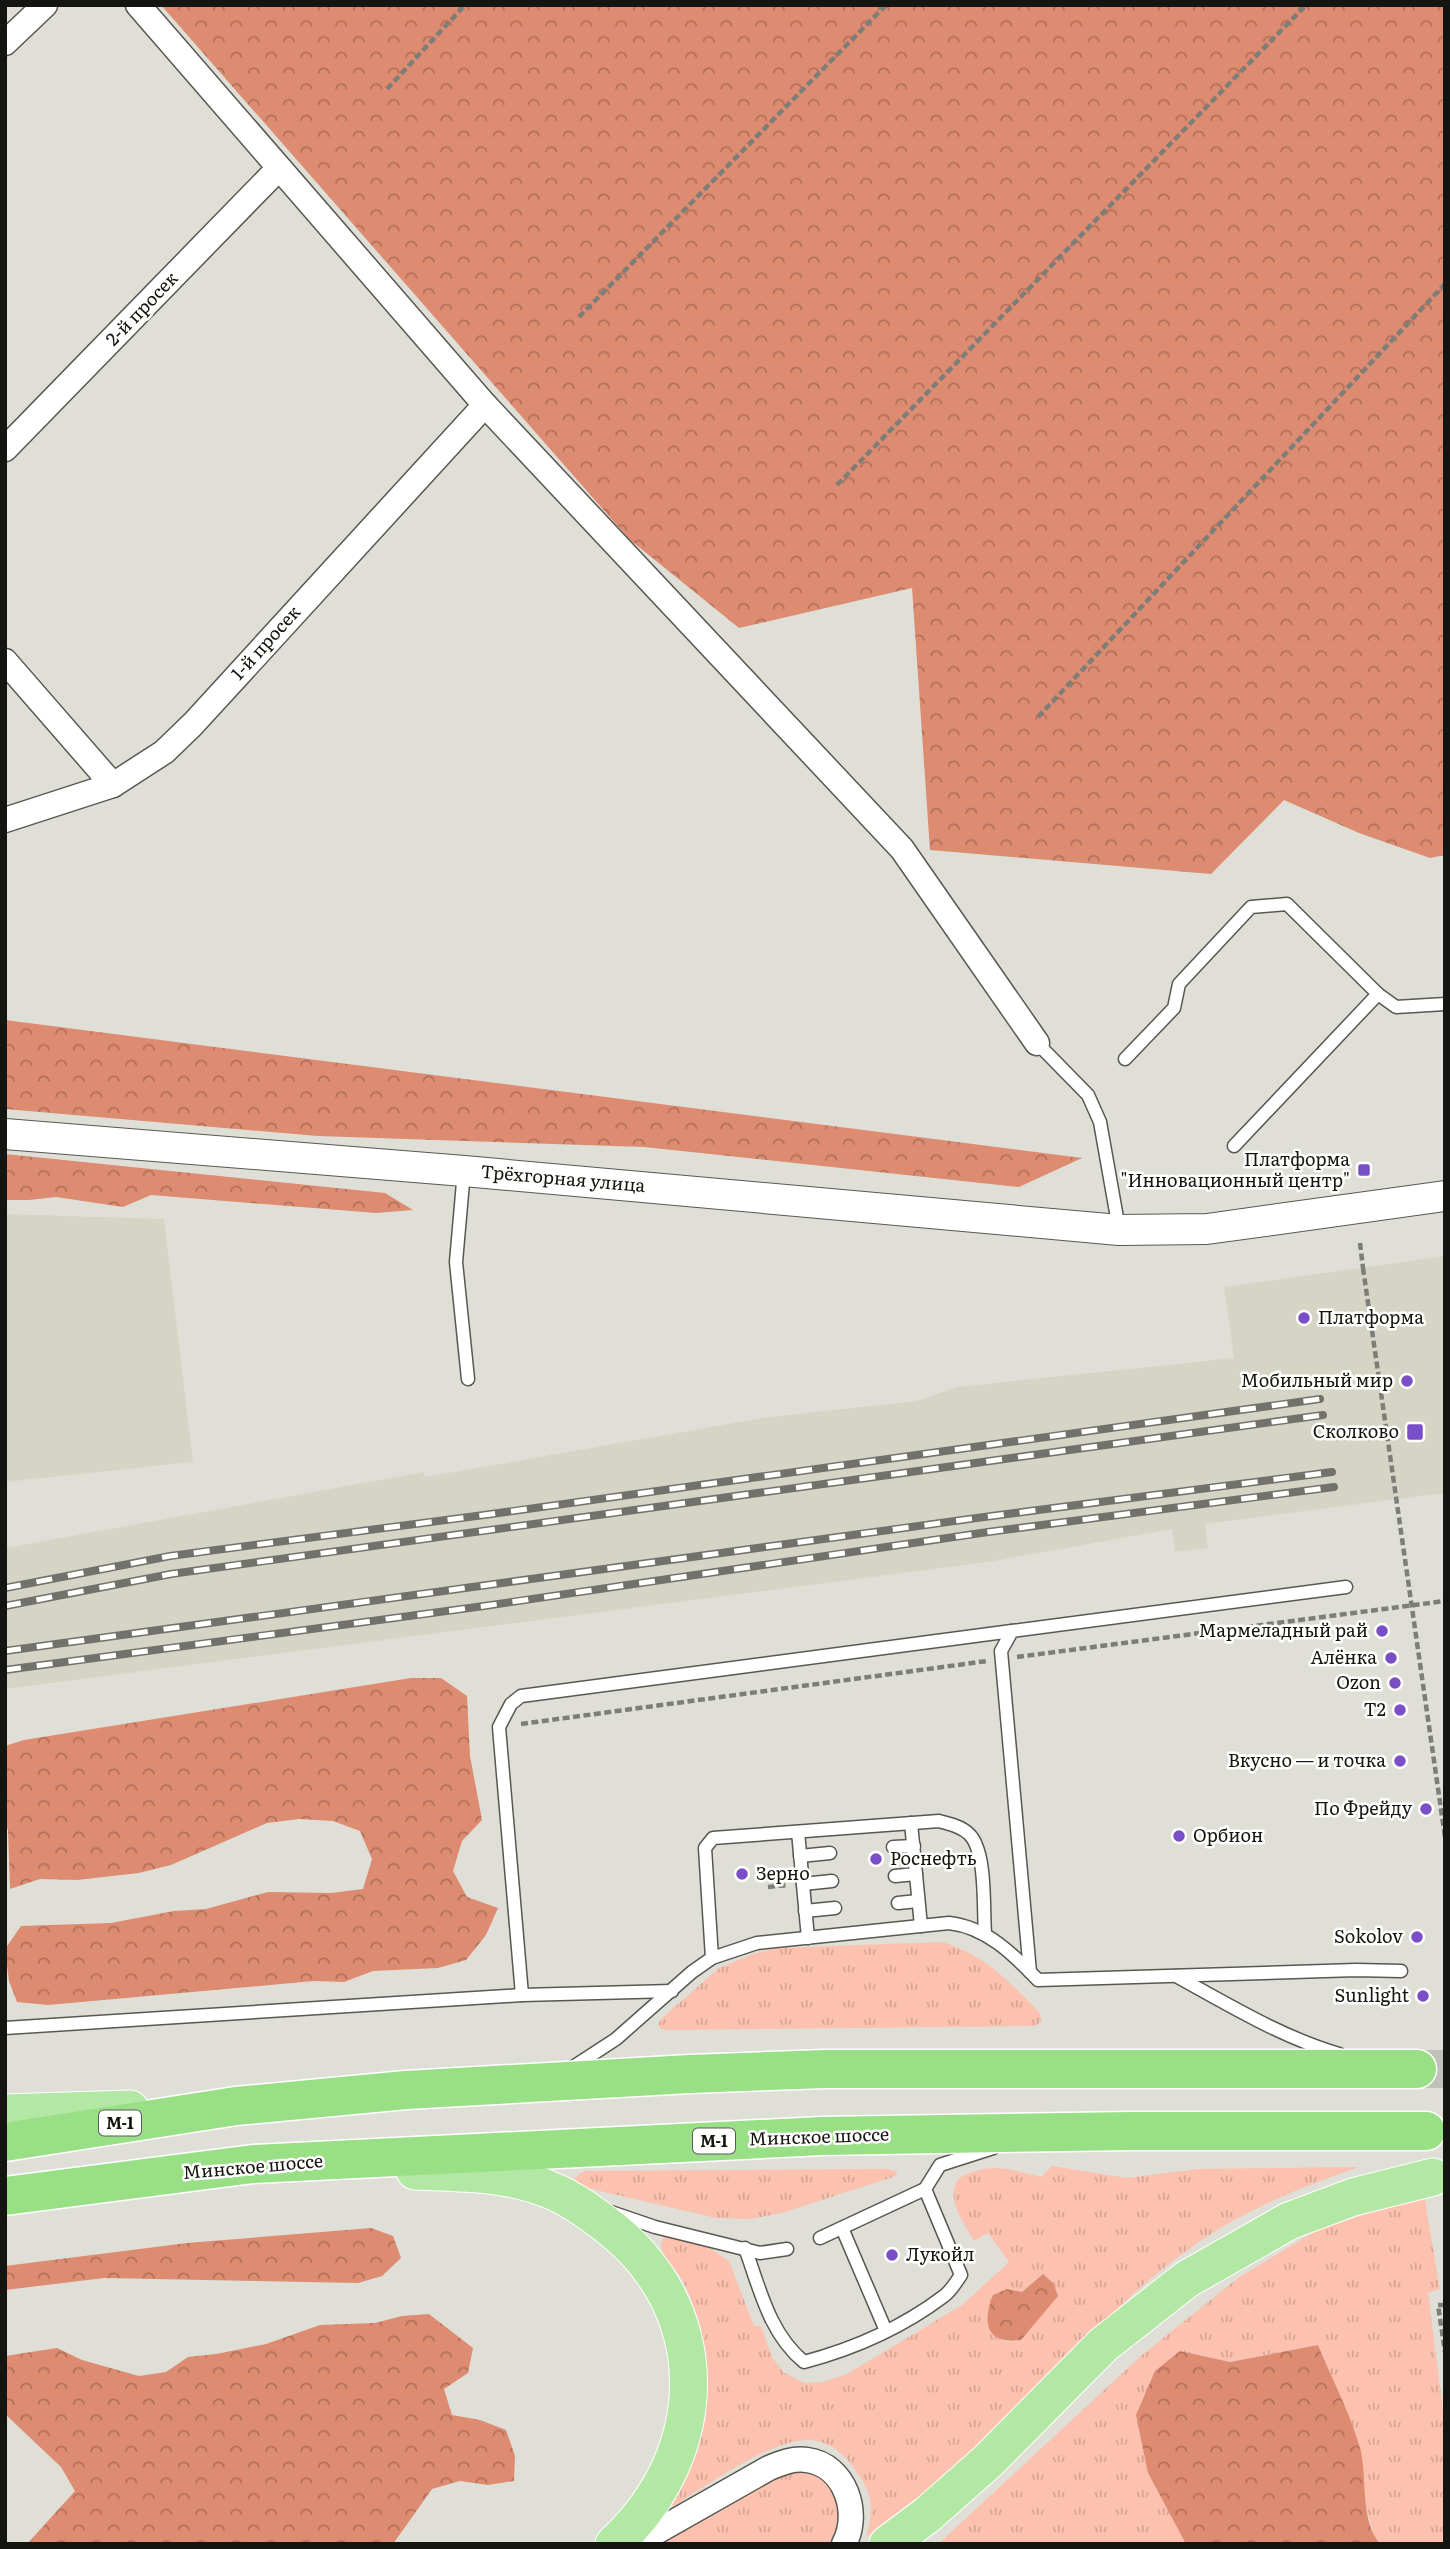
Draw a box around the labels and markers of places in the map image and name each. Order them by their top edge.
place label: Платформа "Инновационный центр" [1121,1145,1350,1193]
marker: Платформа "Инновационный центр" [1356,1162,1372,1178]
place label: Платформа [1318,1303,1424,1330]
marker: Платформа [1296,1310,1312,1326]
place label: Мобильный мир [1241,1366,1393,1393]
marker: Мобильный мир [1399,1373,1415,1389]
place label: Сколково [1313,1417,1399,1444]
marker: Сколково [1405,1422,1425,1442]
place label: Мармеладный рай [1198,1616,1368,1643]
marker: Мармеладный рай [1374,1623,1390,1639]
place label: Алёнка [1311,1643,1377,1670]
marker: Алёнка [1383,1650,1399,1666]
place label: Ozon [1336,1668,1381,1695]
marker: Ozon [1387,1675,1403,1691]
place label: T2 [1364,1695,1386,1722]
marker: T2 [1392,1702,1408,1718]
place label: Вкусно — и точка [1228,1746,1386,1773]
marker: Вкусно — и точка [1392,1753,1408,1769]
place label: По Фрейду [1314,1794,1413,1821]
marker: По Фрейду [1418,1801,1434,1817]
place label: Орбион [1193,1821,1263,1848]
marker: Орбион [1171,1828,1187,1844]
place label: Роснефть [890,1844,977,1871]
marker: Роснефть [868,1851,884,1867]
place label: Зерно [756,1859,810,1886]
marker: Зерно [734,1866,750,1882]
place label: Sokolov [1334,1922,1403,1949]
marker: Sokolov [1409,1929,1425,1945]
place label: Sunlight [1335,1981,1410,2008]
marker: Sunlight [1415,1988,1431,2004]
place label: Лукойл [906,2240,974,2267]
marker: Лукойл [884,2247,900,2263]

